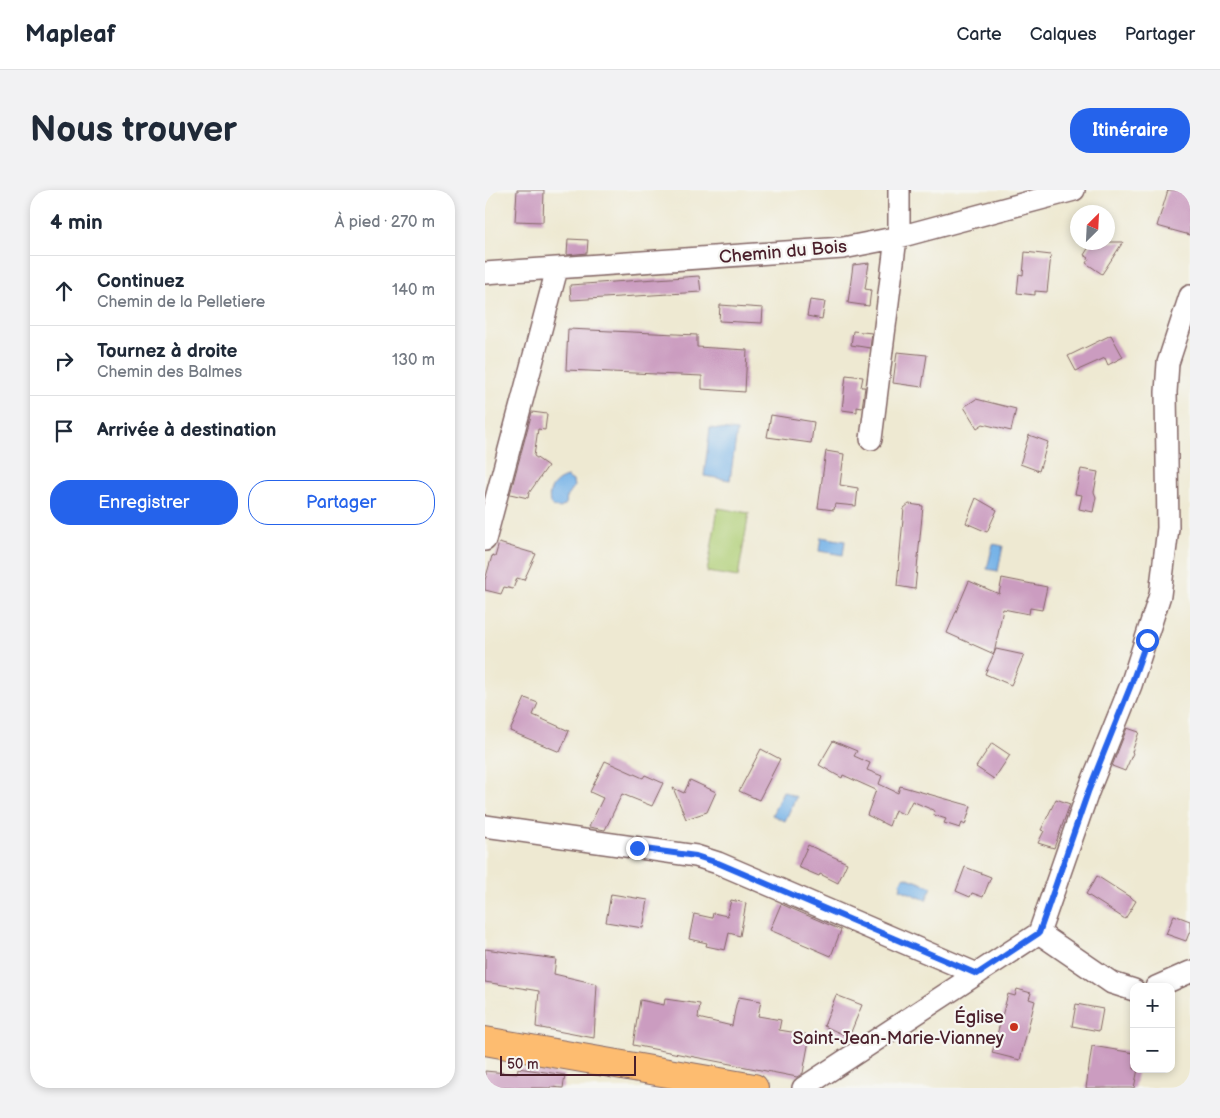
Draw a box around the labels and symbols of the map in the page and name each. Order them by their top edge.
north arrow [1070,205,1115,250]
street label: Chemin du Bois [718,236,848,268]
route start [1136,629,1159,652]
route end [626,837,649,860]
place label: Église Saint-Jean-Marie-Vianney [793,1005,1005,1049]
marker: Église Saint-Jean-Marie-Vianney [1008,1021,1020,1033]
scale bar [500,1053,636,1076]

